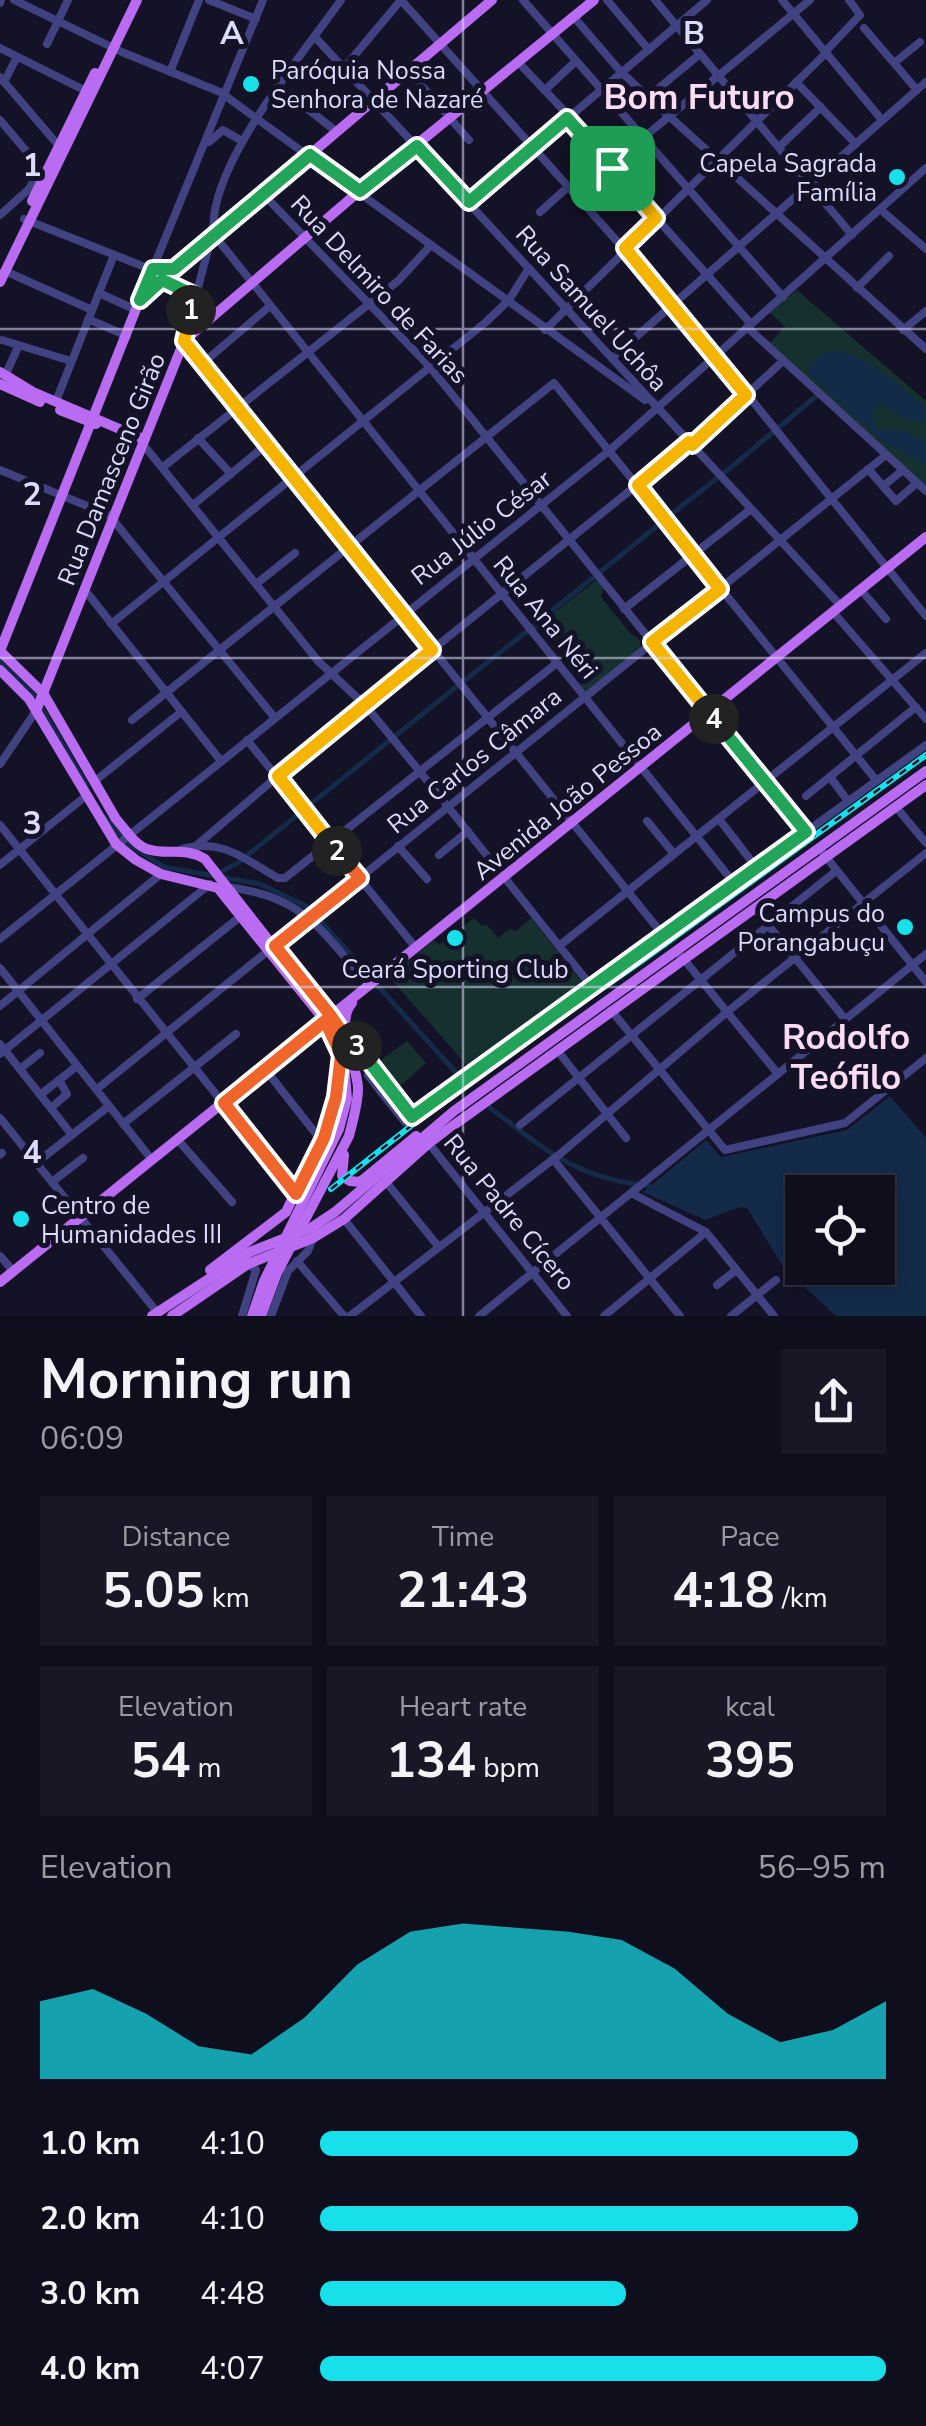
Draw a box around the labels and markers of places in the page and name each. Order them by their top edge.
place label: Paróquia Nossa Senhora de Nazaré [271,54,483,117]
marker: Paróquia Nossa Senhora de Nazaré [240,73,262,95]
pin [570,126,655,211]
place label: Capela Sagrada Família [699,147,877,210]
marker: Capela Sagrada Família [886,166,908,188]
pin: 1 [166,285,216,335]
pin: 4 [689,694,739,744]
pin: 2 [312,826,362,876]
place label: Campus do Porangabuçu [737,897,885,960]
marker: Campus do Porangabuçu [894,916,916,938]
marker: Ceará Sporting Club [444,927,466,949]
place label: Ceará Sporting Club [341,953,569,987]
pin: 3 [332,1021,382,1071]
place label: Centro de Humanidades III [41,1189,222,1252]
marker: Centro de Humanidades III [10,1208,32,1230]

